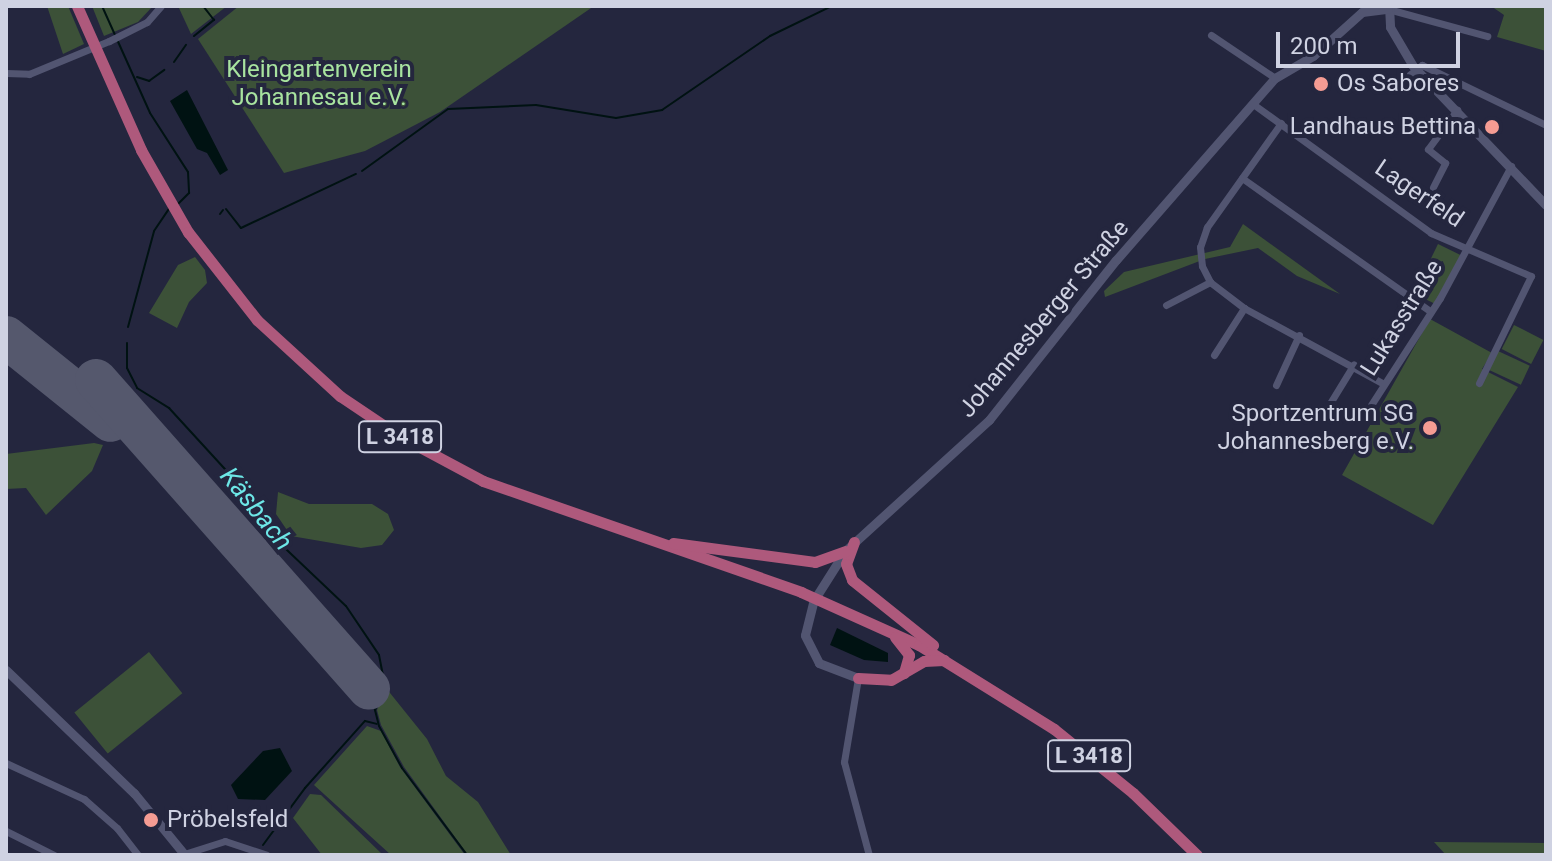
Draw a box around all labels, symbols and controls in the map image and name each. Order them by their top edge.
scale bar [1280,16,1464,66]
text: 200 m [1290,32,1357,60]
park label: Kleingartenverein Johannesau e.V. [226,56,412,112]
place label: Os Sabores [1337,70,1459,98]
marker: Os Sabores [1312,75,1330,93]
place label: Landhaus Bettina [1290,113,1476,141]
marker: Landhaus Bettina [1483,118,1501,136]
street label: Lagerfeld [1369,154,1469,234]
street label: Johannesberger Straße [953,214,1135,424]
street label: Lukasstraße [1355,255,1449,381]
place label: Sportzentrum SG Johannesberg e.V. [1218,400,1414,456]
road number: L 3418 [358,419,442,455]
marker: Sportzentrum SG Johannesberg e.V. [1421,419,1439,437]
water label: Käsbach [213,461,299,557]
road number: L 3418 [1047,738,1131,774]
place label: Pröbelsfeld [167,806,288,834]
marker: Pröbelsfeld [142,811,160,829]

